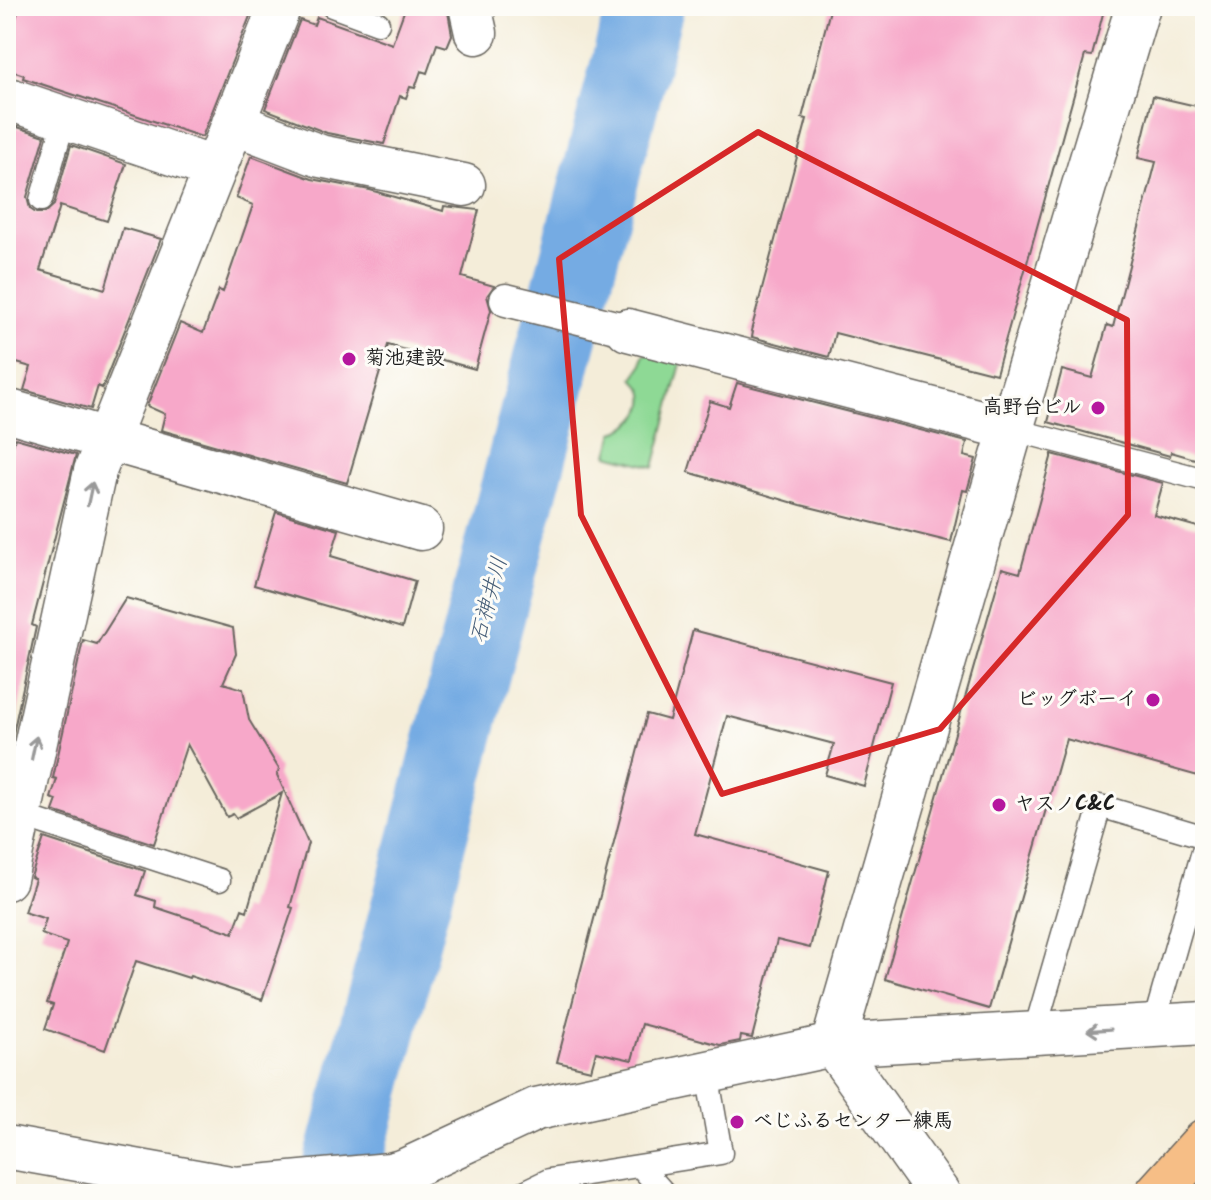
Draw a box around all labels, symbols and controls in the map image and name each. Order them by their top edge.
place label: 菊池建設 [365,343,445,375]
marker: 菊池建設 [340,350,358,368]
place label: 高野台ビル [982,392,1082,424]
marker: 高野台ビル [1089,399,1107,417]
one-way arrow [83,482,98,508]
water label: 石神井川 [462,553,518,647]
place label: ビッグボーイ [1017,684,1137,716]
marker: ビッグボーイ [1144,691,1162,709]
one-way arrow [27,736,42,762]
place label: ヤスノC&C [1015,789,1115,821]
marker: ヤスノC&C [990,796,1008,814]
one-way arrow [1086,1023,1113,1038]
place label: べじふるセンター練馬 [753,1106,953,1138]
marker: べじふるセンター練馬 [728,1113,746,1131]

